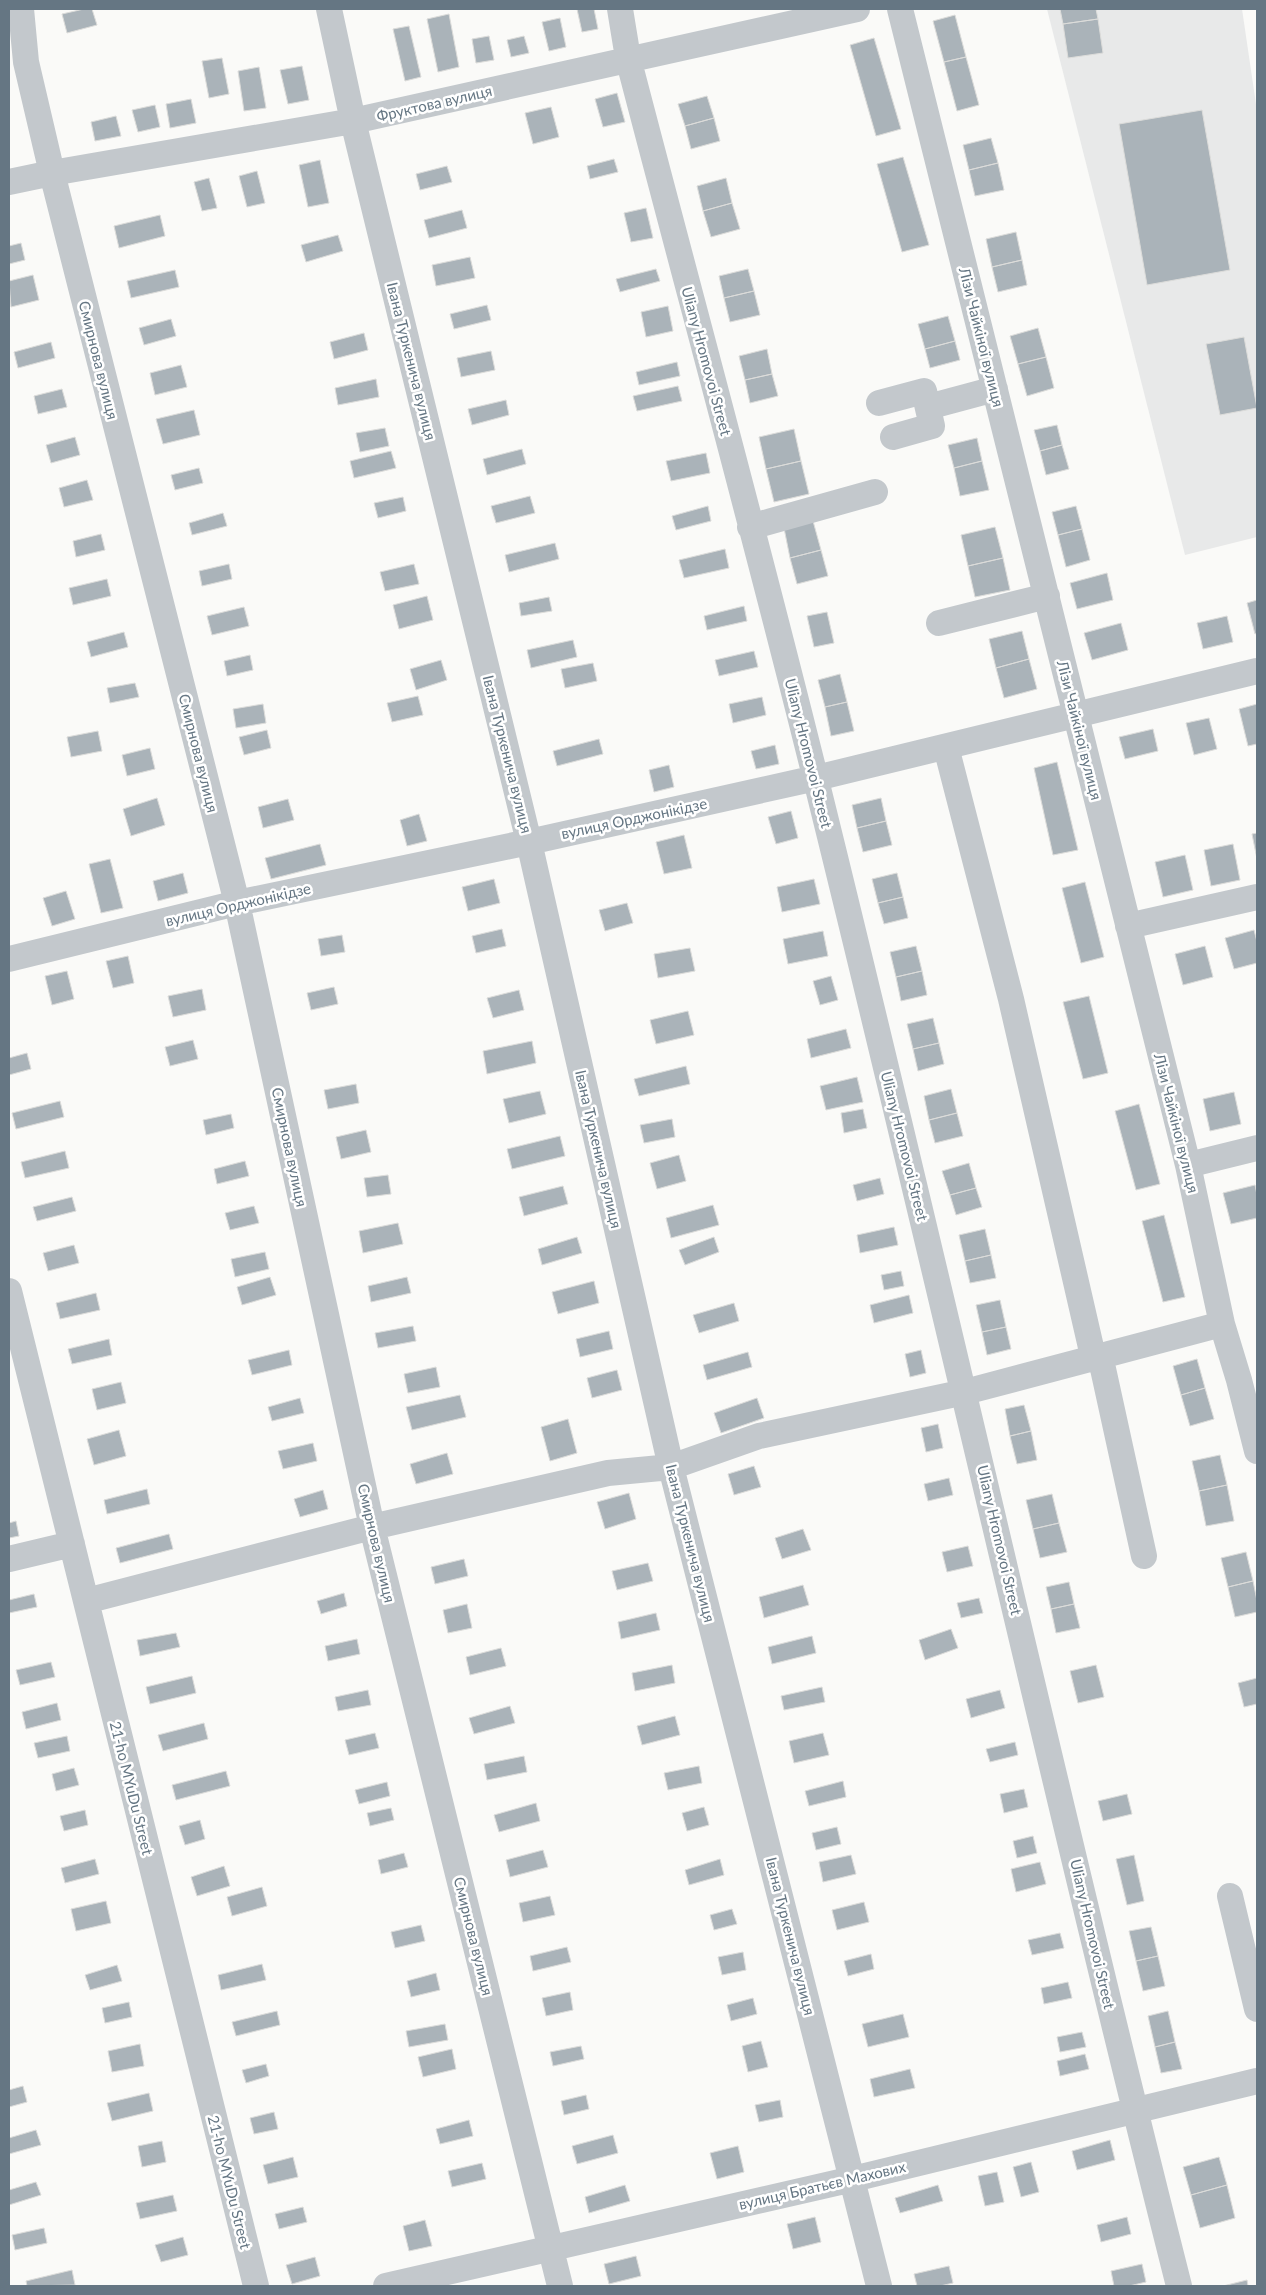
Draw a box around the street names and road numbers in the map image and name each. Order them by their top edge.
street label: Фруктова вулиця [374,81,494,125]
street label: Лізи Чайкіної вулиця [956,264,1008,409]
street label: Івана Туркенича вулиця [384,280,440,442]
street label: Uliany Hromovoi Street [678,285,736,438]
street label: Смирнова вулиця [76,299,122,421]
street label: Лізи Чайкіної вулиця [1054,657,1106,802]
street label: Івана Туркенича вулиця [480,673,536,835]
street label: Uliany Hromovoi Street [782,676,836,830]
street label: Смирнова вулиця [176,692,222,814]
street label: вулиця Орджонікідзе [559,794,709,842]
street label: вулиця Орджонікідзе [164,879,312,929]
street label: Лізи Чайкіної вулиця [1151,1050,1203,1195]
street label: Івана Туркенича вулиця [572,1068,626,1230]
street label: Uliany Hromovoi Street [878,1069,932,1223]
street label: Смирнова вулиця [269,1086,311,1208]
street label: Івана Туркенича вулиця [663,1462,719,1624]
street label: Uliany Hromovoi Street [974,1463,1026,1617]
street label: Смирнова вулиця [355,1482,399,1604]
street label: 21-ho MYuDu Street [107,1719,157,1857]
street label: Івана Туркенича вулиця [763,1855,819,2017]
street label: Uliany Hromovoi Street [1067,1857,1119,2011]
street label: Смирнова вулиця [451,1875,497,1997]
street label: 21-ho MYuDu Street [205,2113,255,2251]
street label: вулиця Братьєв Махових [737,2157,908,2213]

